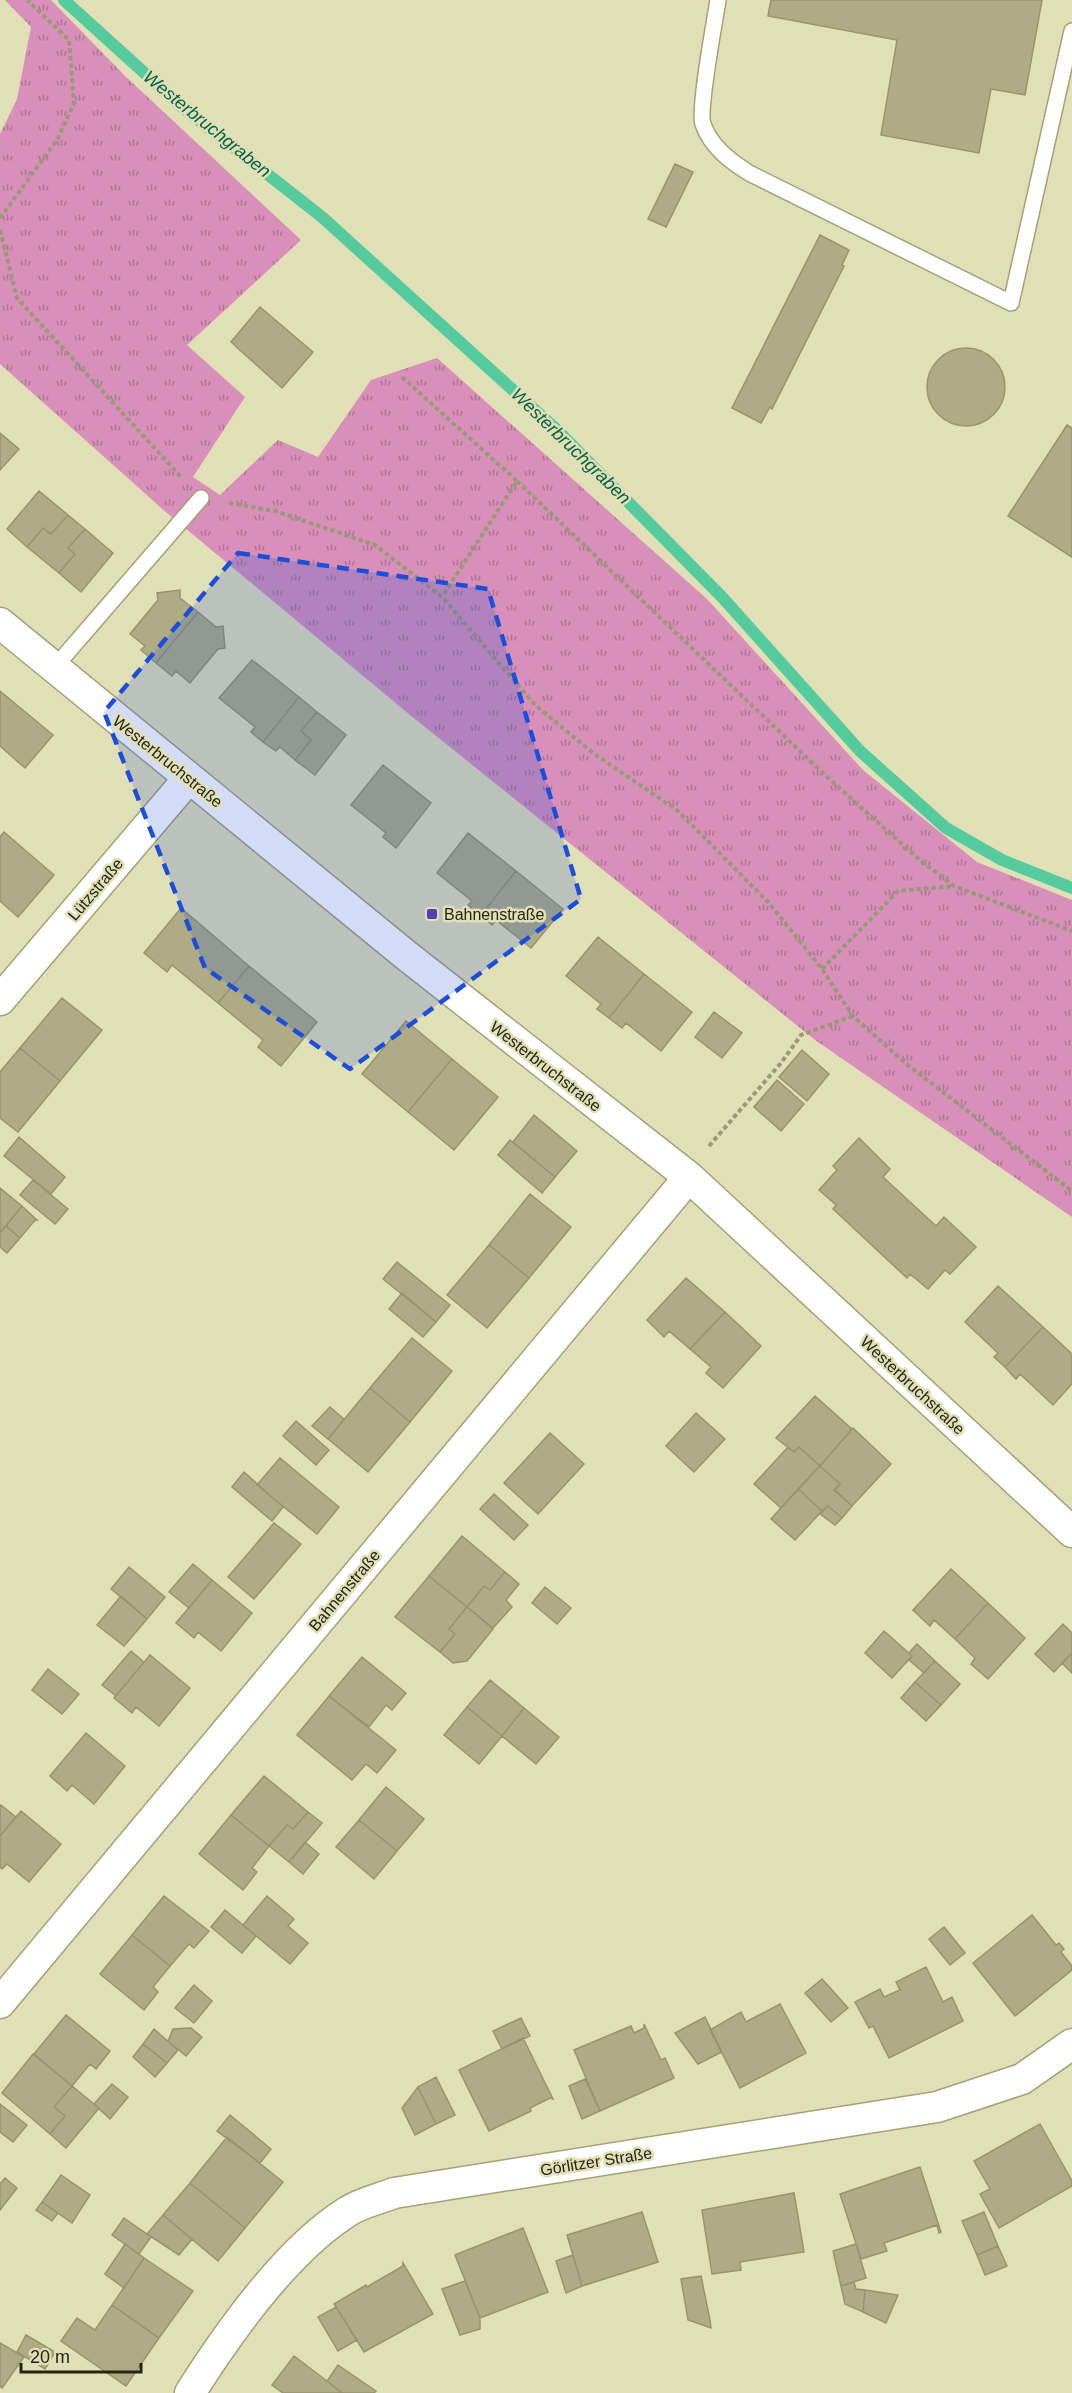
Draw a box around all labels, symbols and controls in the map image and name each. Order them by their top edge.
water label: Westerbruchgraben [139,67,275,181]
water label: Westerbruchgraben [507,384,635,508]
street label: Westerbruchstraße [110,712,226,811]
street label: Lützstraße [65,855,126,924]
place label: Bahnenstraße [444,906,545,923]
marker: Bahnenstraße [425,907,439,921]
street label: Westerbruchstraße [487,1018,604,1115]
street label: Westerbruchstraße [857,1333,968,1438]
street label: Bahnenstraße [306,1546,383,1634]
street label: Görlitzer Straße [539,2144,653,2179]
scale bar [21,2336,141,2374]
text: 20 m [30,2347,70,2367]

